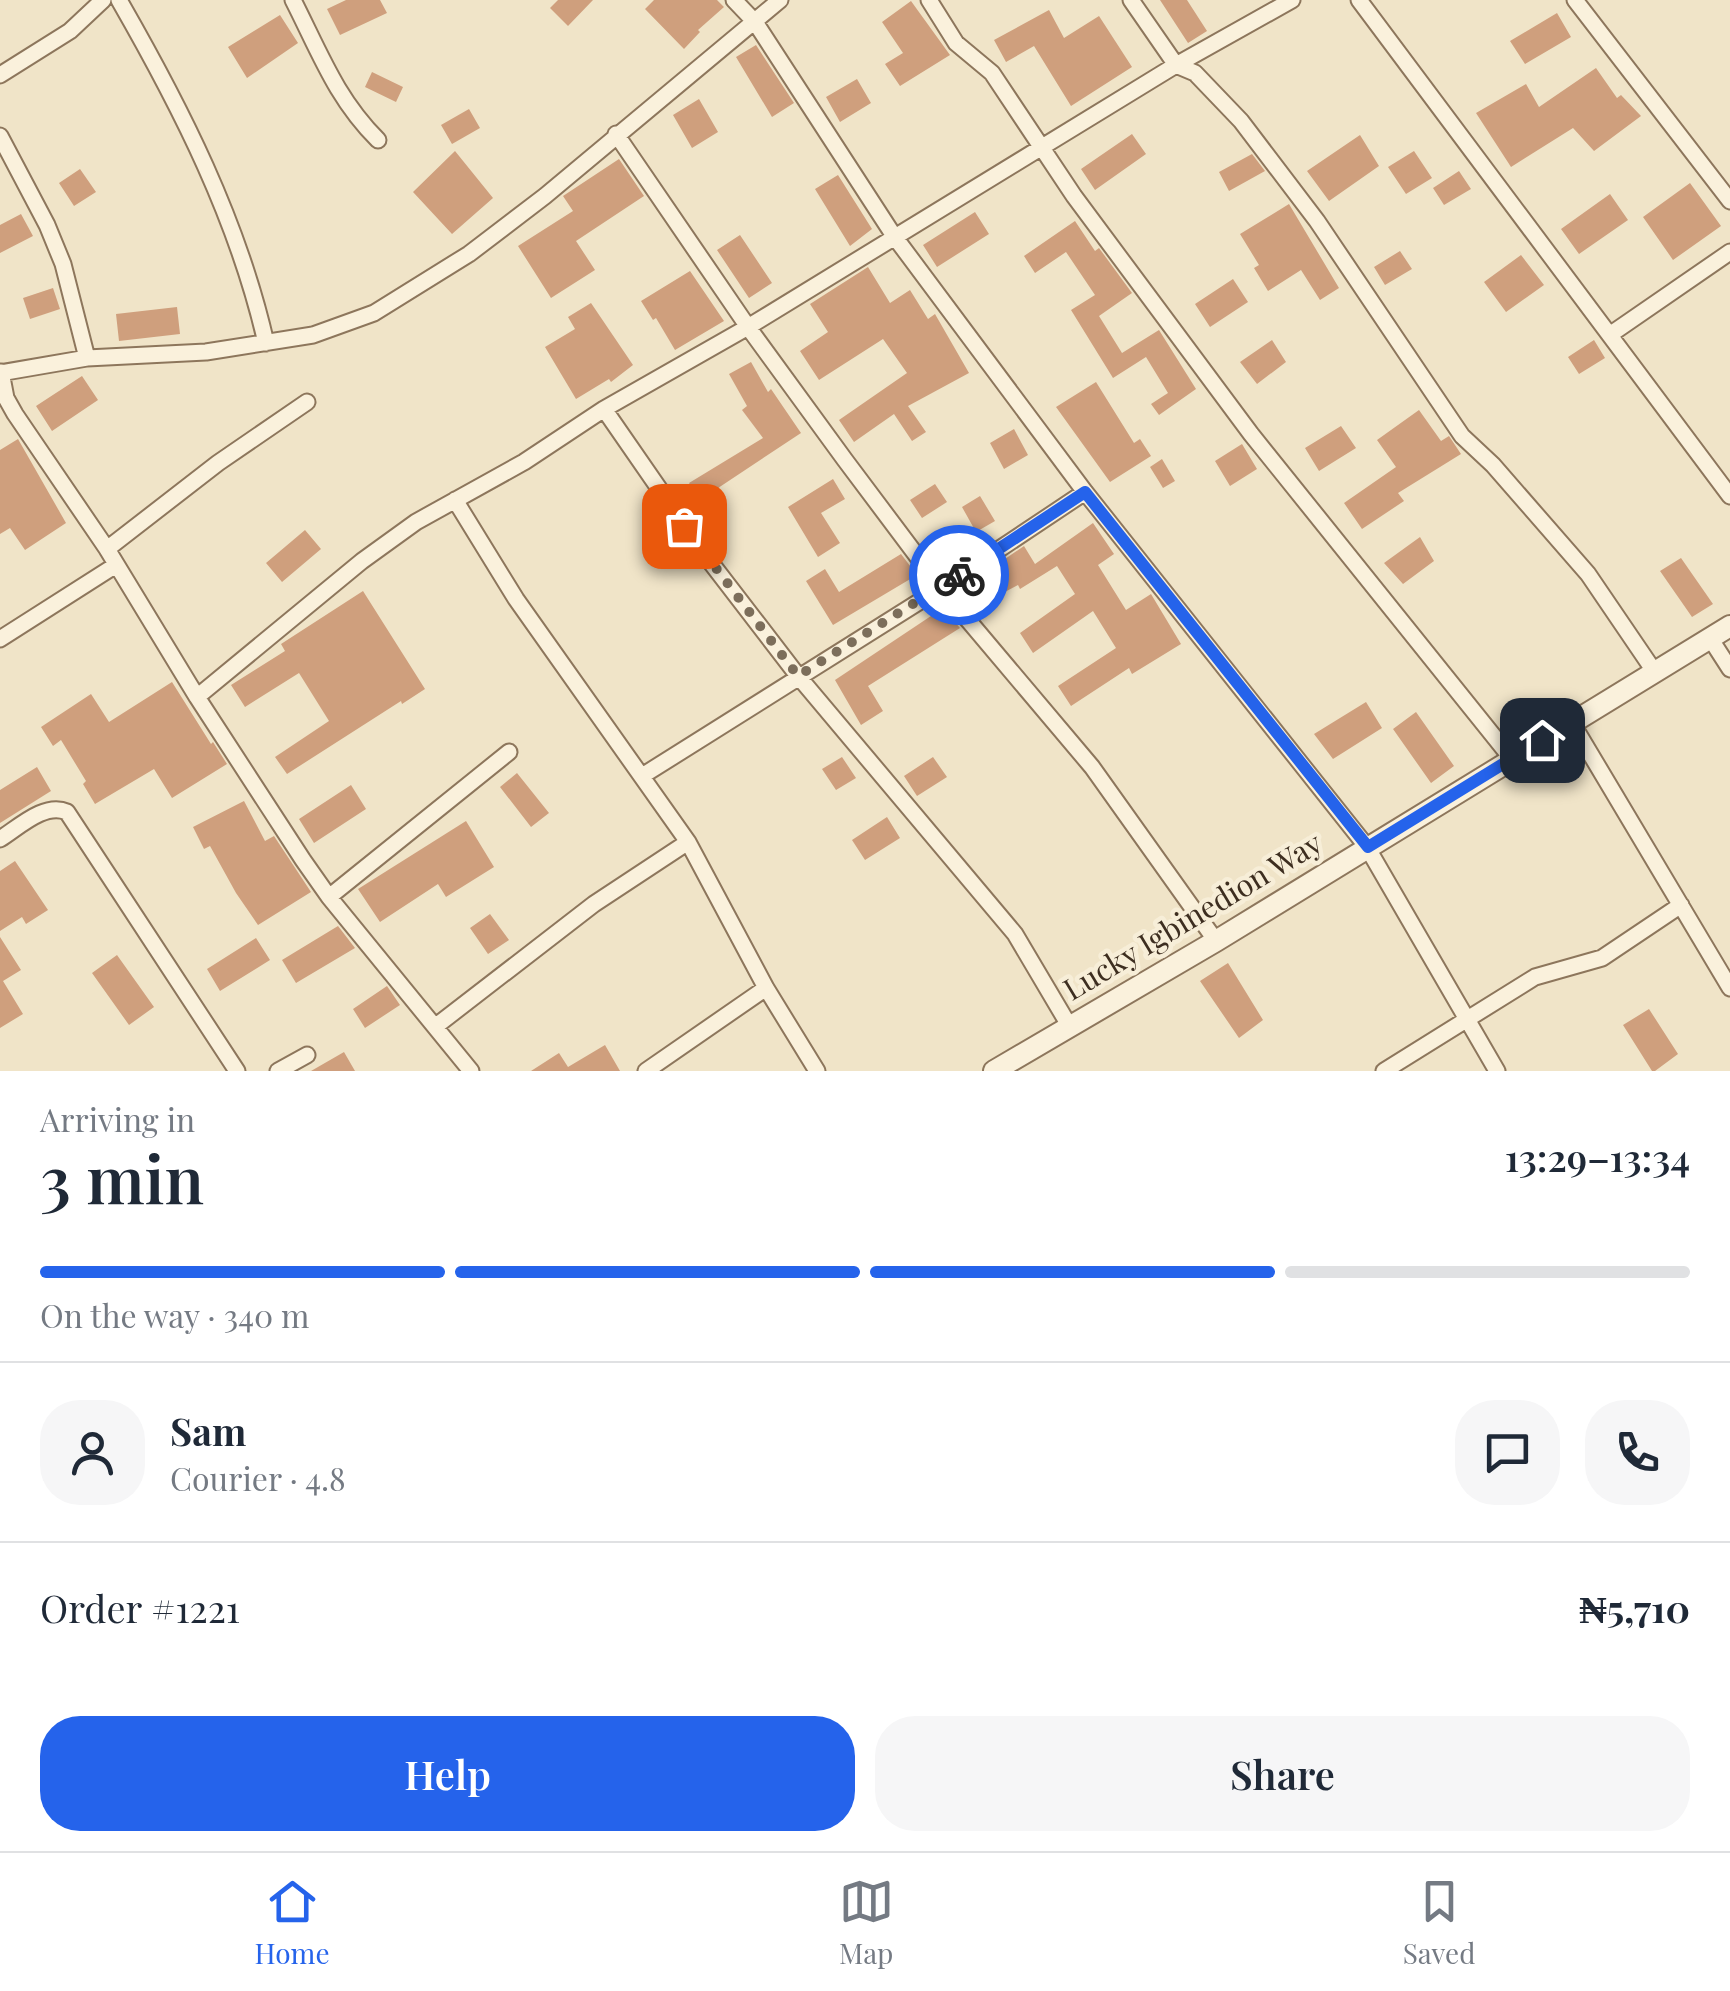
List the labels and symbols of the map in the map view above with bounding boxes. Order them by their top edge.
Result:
pin [642,484,727,569]
courier [909,525,1009,625]
pin [1500,698,1585,783]
street label: Lucky Igbinedion Way [1055,822,1329,1008]

